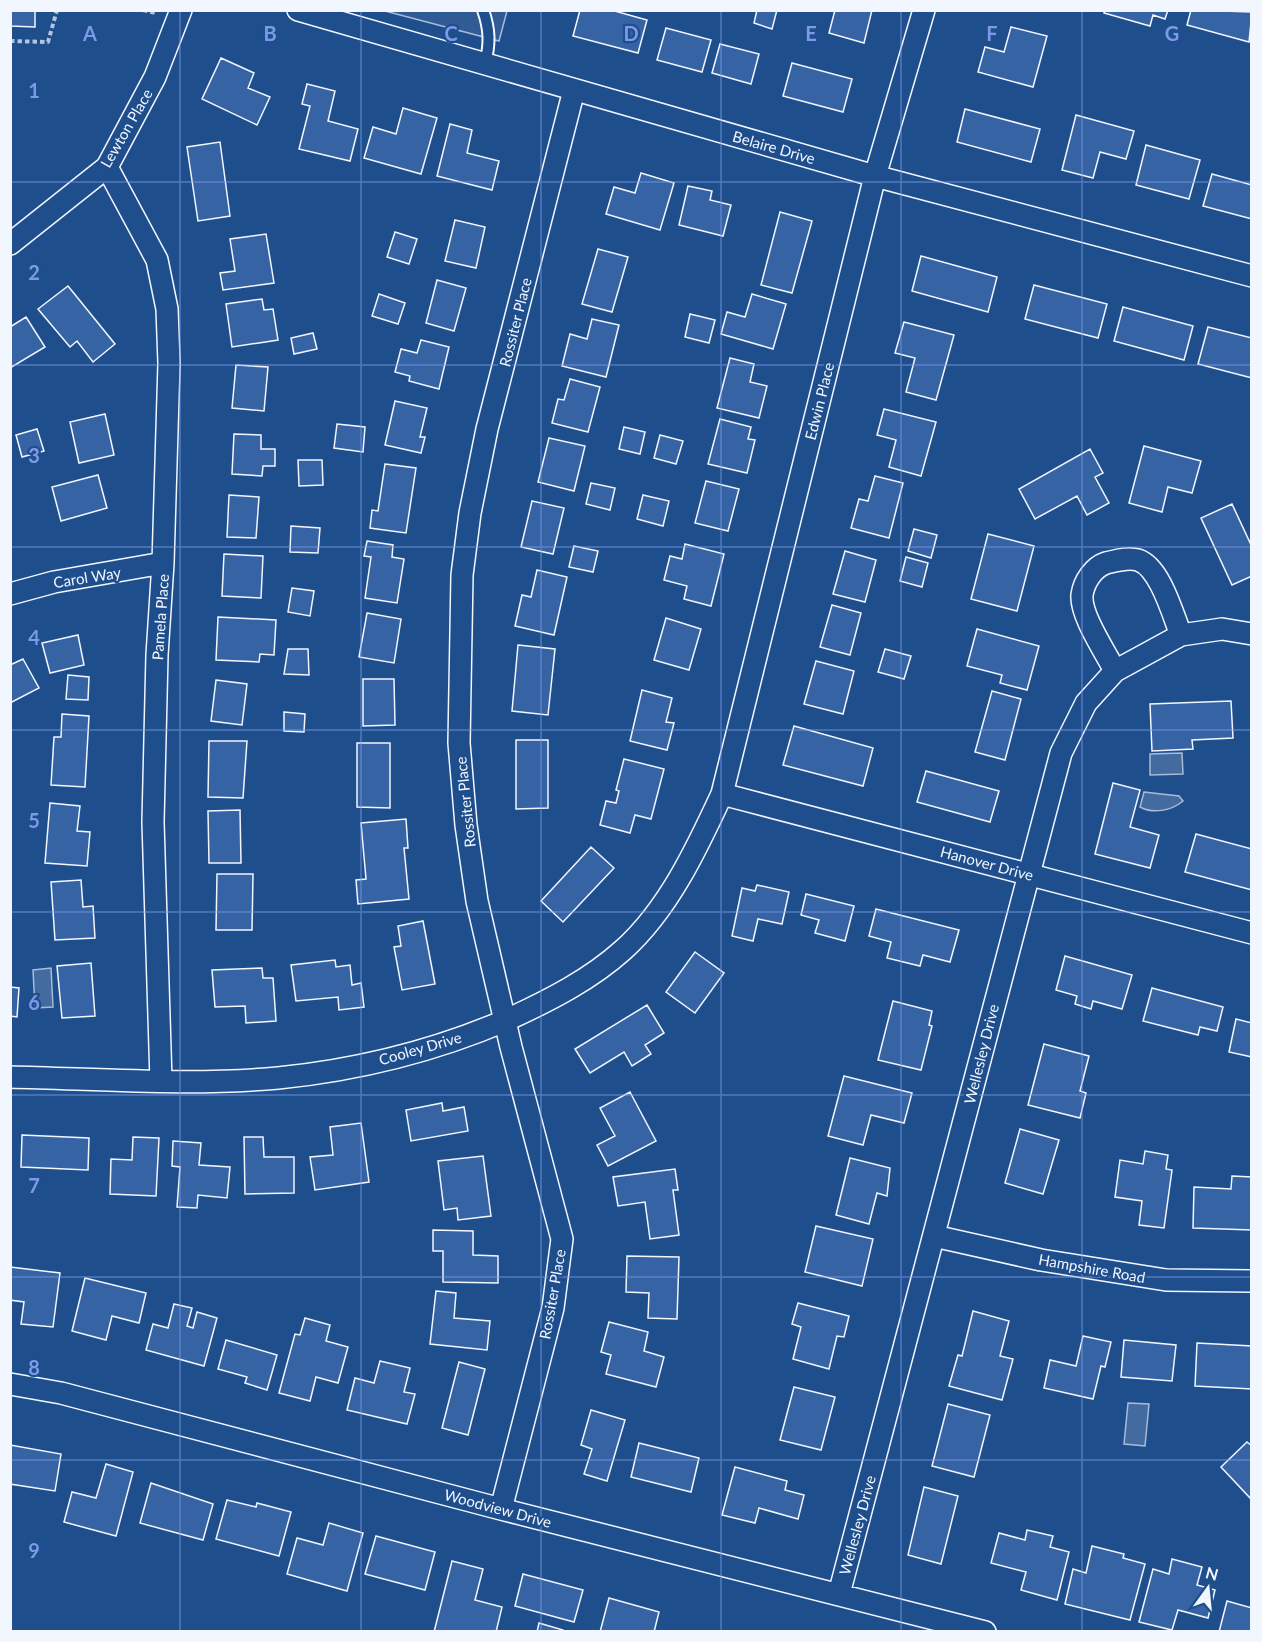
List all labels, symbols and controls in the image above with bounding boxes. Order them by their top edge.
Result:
text: A [82,21,97,45]
text: B [263,21,277,45]
text: C [444,21,458,45]
text: D [623,21,639,45]
text: E [805,21,817,45]
text: F [986,21,998,45]
text: G [1165,21,1179,45]
text: 1 [28,78,40,102]
street label: Lewton Place [96,85,156,170]
street label: Belaire Drive [731,127,817,167]
text: 2 [28,260,40,284]
street label: Rossiter Place [495,276,535,368]
street label: Edwin Place [801,360,837,442]
text: 3 [28,443,40,467]
street label: Carol Way [52,563,122,591]
street label: Pamela Place [148,573,172,661]
text: 4 [28,625,40,649]
street label: Rossiter Place [451,756,479,848]
text: 5 [28,808,40,832]
street label: Hanover Drive [939,842,1036,884]
text: 6 [28,990,40,1014]
street label: Wellesley Drive [960,1002,1002,1106]
street label: Cooley Drive [377,1028,463,1068]
text: 7 [28,1173,40,1197]
street label: Rossiter Place [535,1247,569,1340]
street label: Hampshire Road [1037,1250,1147,1286]
text: 8 [28,1355,40,1379]
street label: Wellesley Drive [835,1473,879,1577]
street label: Woodview Drive [442,1485,554,1531]
text: 9 [28,1538,40,1562]
north arrow [1178,1558,1238,1618]
text: N [1204,1562,1220,1584]

